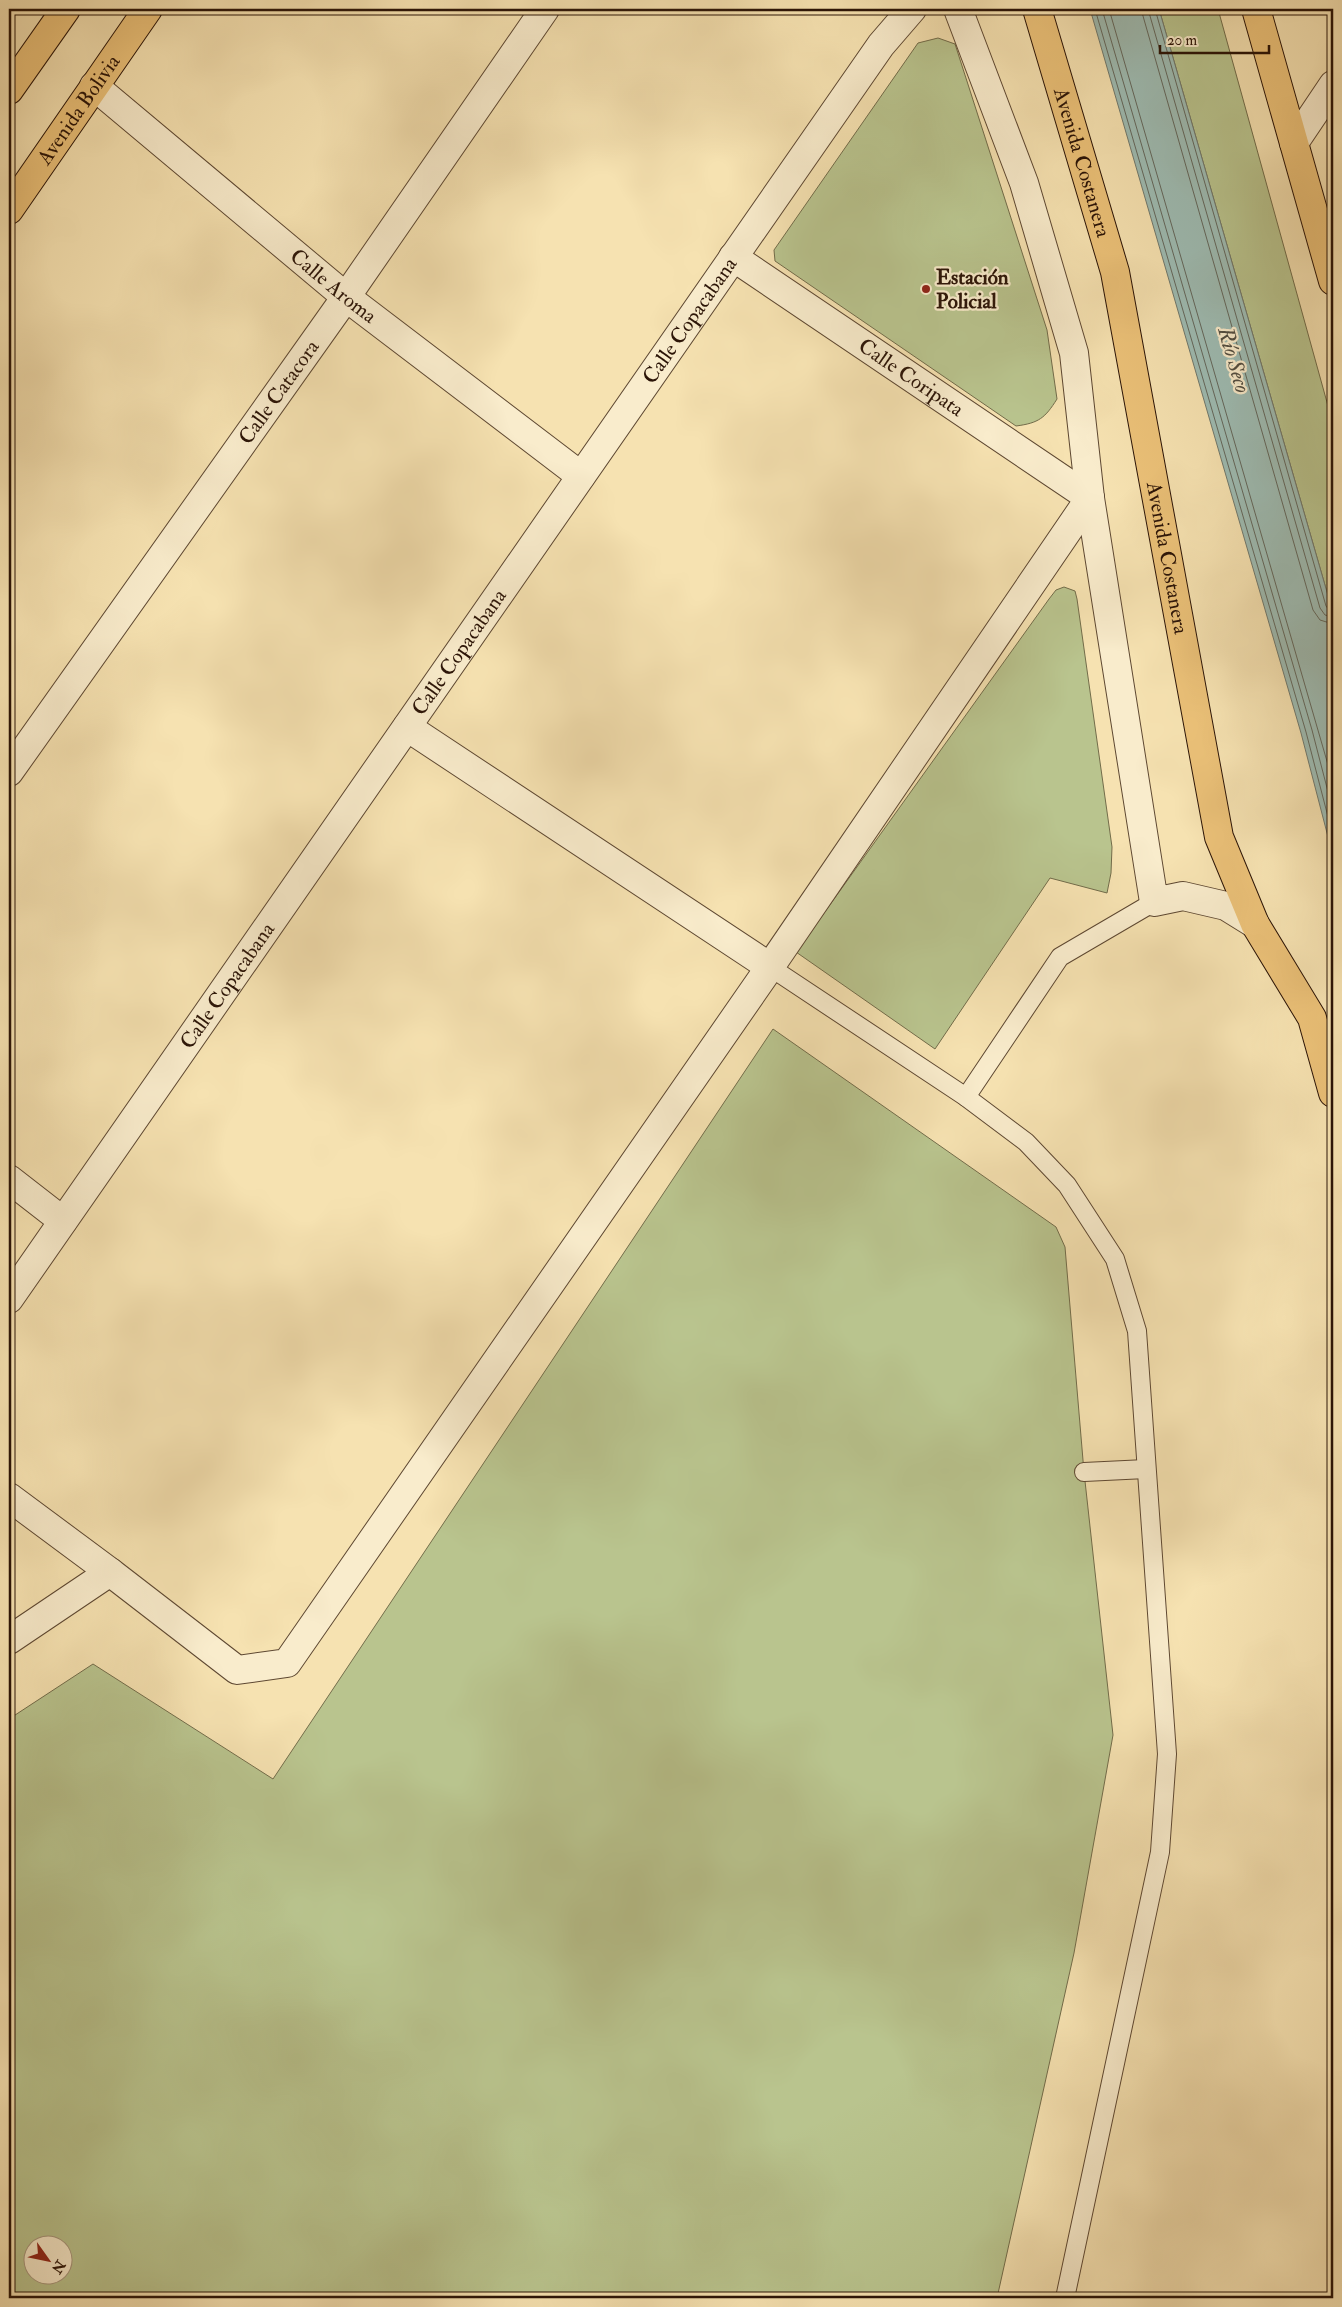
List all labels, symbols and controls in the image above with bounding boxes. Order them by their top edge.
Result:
scale bar [1160,22,1268,54]
text: 20 m [1167,31,1197,50]
street label: Avenida Bolivia [30,49,126,171]
street label: Avenida Costanera [1047,84,1117,241]
street label: Calle Aroma [285,243,383,329]
street label: Calle Copacabana [636,252,743,389]
place label: Estación Policial [936,264,1009,315]
marker: Estación Policial [920,283,932,295]
water label: Río Seco [1211,323,1257,396]
street label: Calle Coripata [853,332,969,423]
street label: Calle Catacora [232,334,325,450]
street label: Avenida Costanera [1140,478,1195,637]
street label: Calle Copacabana [405,583,512,721]
street label: Calle Copacabana [174,917,281,1054]
north arrow [22,2234,72,2284]
text: N [48,2256,70,2277]

